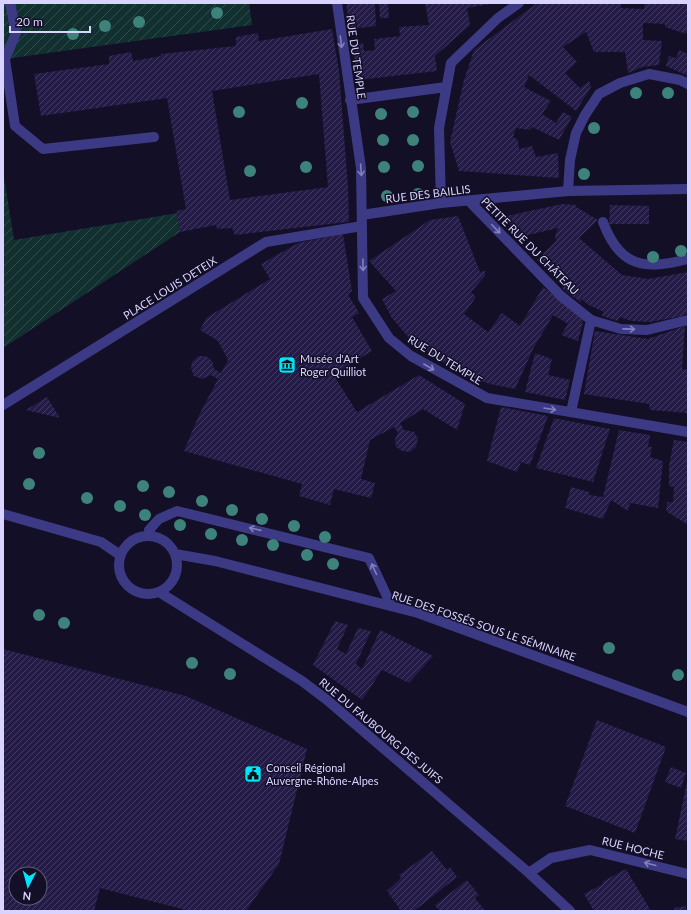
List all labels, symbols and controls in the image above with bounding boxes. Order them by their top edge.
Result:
scale bar [10,8,90,34]
text: 20 m [16,14,43,29]
street label: RUE DU TEMPLE [344,14,369,100]
one-way arrow [338,35,345,48]
one-way arrow [357,163,364,176]
street label: RUE DES BAILLIS [385,182,471,205]
street label: PETITE RUE DU CHÂTEAU [479,194,582,297]
one-way arrow [491,224,501,234]
street label: PLACE LOUIS DETEIX [121,253,220,322]
one-way arrow [359,258,367,271]
one-way arrow [622,325,635,333]
street label: RUE DU TEMPLE [406,332,485,387]
place label: Musée d'Art Roger Quilliot [300,352,366,378]
museum icon: Musée d'Art Roger Quilliot [277,355,297,375]
one-way arrow [423,363,435,371]
one-way arrow [543,405,556,413]
one-way arrow [249,524,262,532]
one-way arrow [370,564,378,576]
street label: RUE DES FOSSÉS SOUS LE SÉMINAIRE [390,588,578,663]
street label: RUE DU FAUBOURG DES JUIFS [317,675,446,786]
place label: Conseil Régional Auvergne-Rhône-Alpes [266,761,379,787]
public building icon: Conseil Régional Auvergne-Rhône-Alpes [243,764,263,784]
street label: RUE HOCHE [601,834,665,861]
one-way arrow [644,860,657,868]
north arrow [8,866,48,906]
text: N [22,890,32,903]

